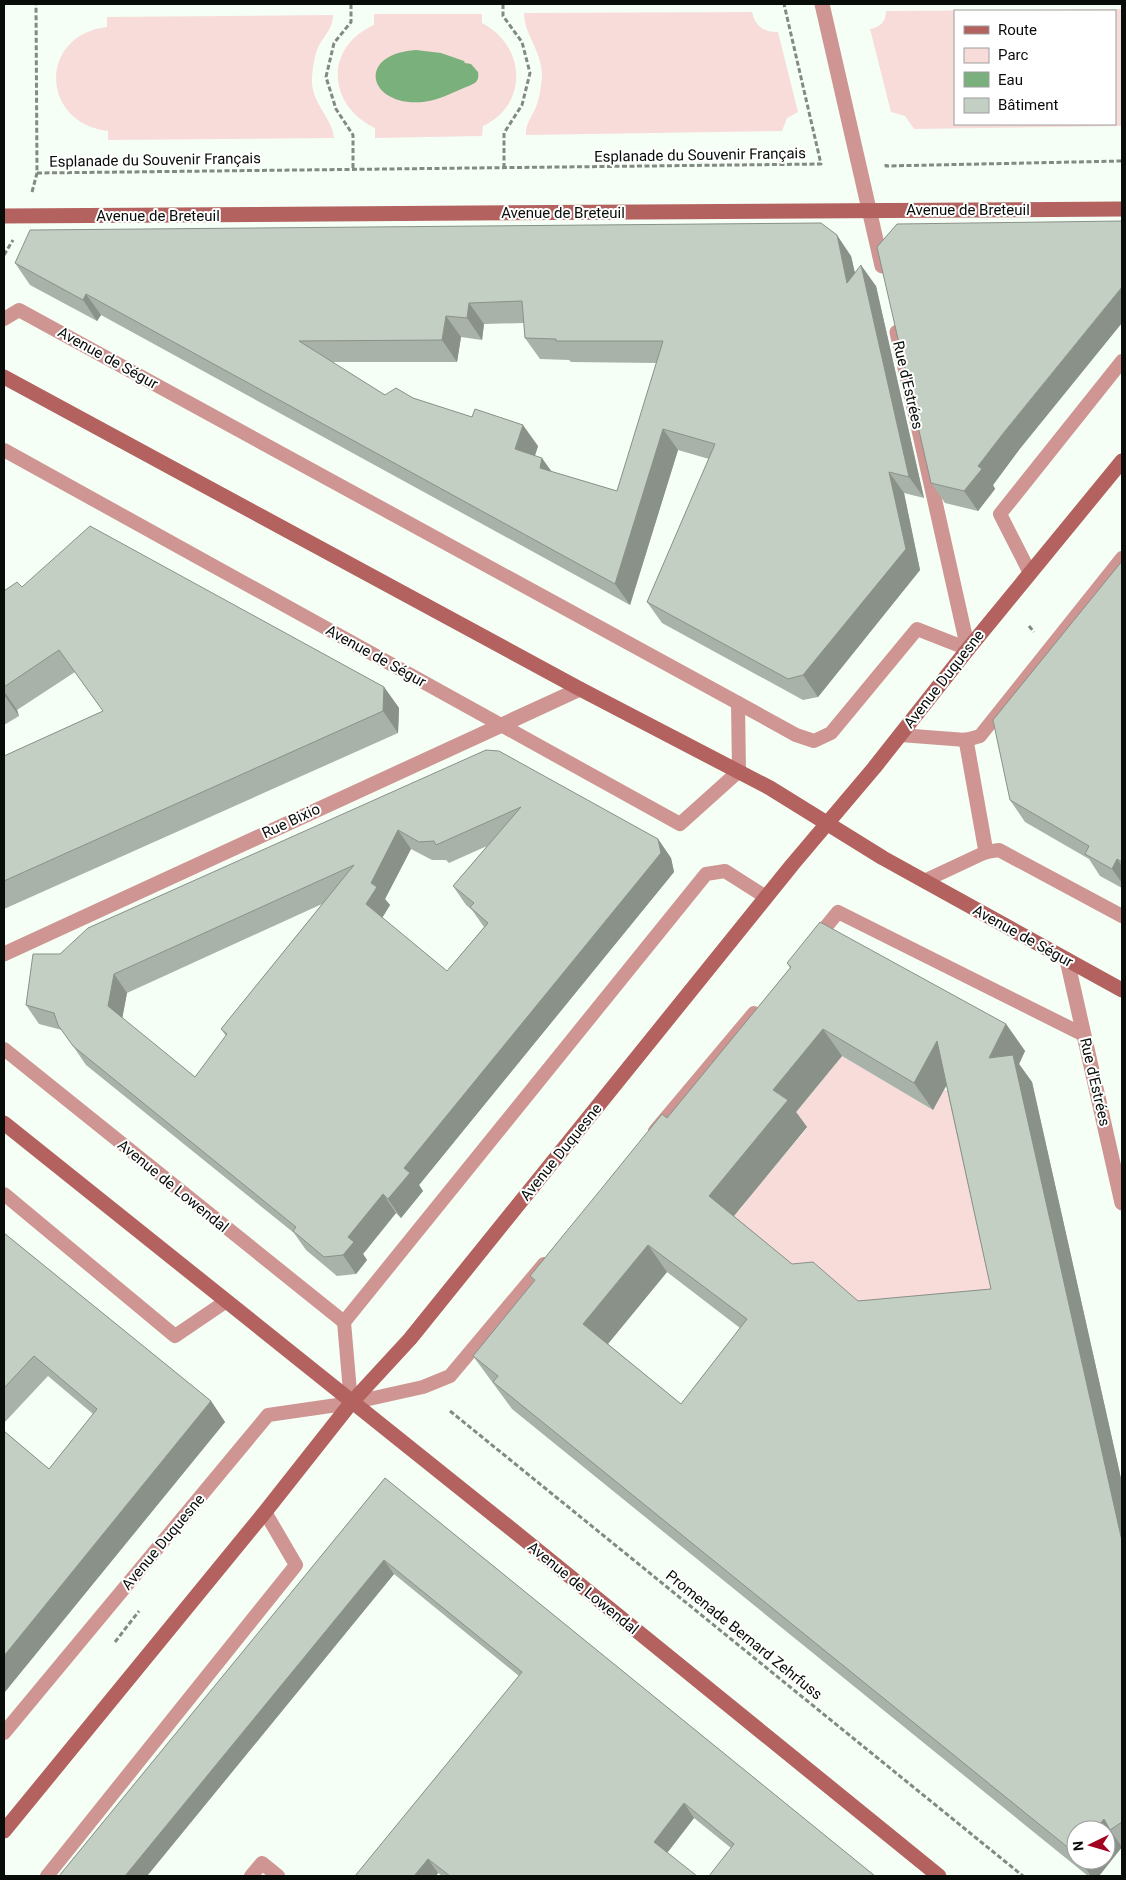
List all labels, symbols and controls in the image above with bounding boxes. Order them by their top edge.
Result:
legend [954,10,1116,125]
text: Route [998,21,1037,39]
text: Parc [998,46,1028,64]
text: Eau [998,71,1023,89]
text: Bâtiment [998,96,1058,114]
street label: Esplanade du Souvenir Français [594,144,806,166]
street label: Esplanade du Souvenir Français [49,149,261,171]
street label: Avenue de Breteuil [906,201,1030,219]
street label: Avenue de Breteuil [501,204,625,222]
street label: Avenue de Breteuil [96,207,220,225]
street label: Avenue de Ségur [55,323,161,393]
street label: Rue d'Estrées [889,339,927,431]
street label: Avenue de Ségur [323,621,429,691]
street label: Avenue Duquesne [900,626,988,732]
street label: Rue Bixio [259,800,323,842]
street label: Avenue de Ségur [970,901,1076,971]
street label: Rue d'Estrées [1076,1036,1114,1128]
street label: Avenue Duquesne [516,1100,606,1204]
street label: Avenue de Lowendal [114,1136,232,1236]
street label: Avenue Duquesne [118,1490,208,1594]
street label: Avenue de Lowendal [524,1538,642,1638]
street label: Promenade Bernard Zehrfuss [662,1566,826,1704]
north arrow [1066,1820,1116,1870]
text: N [1070,1841,1086,1852]

